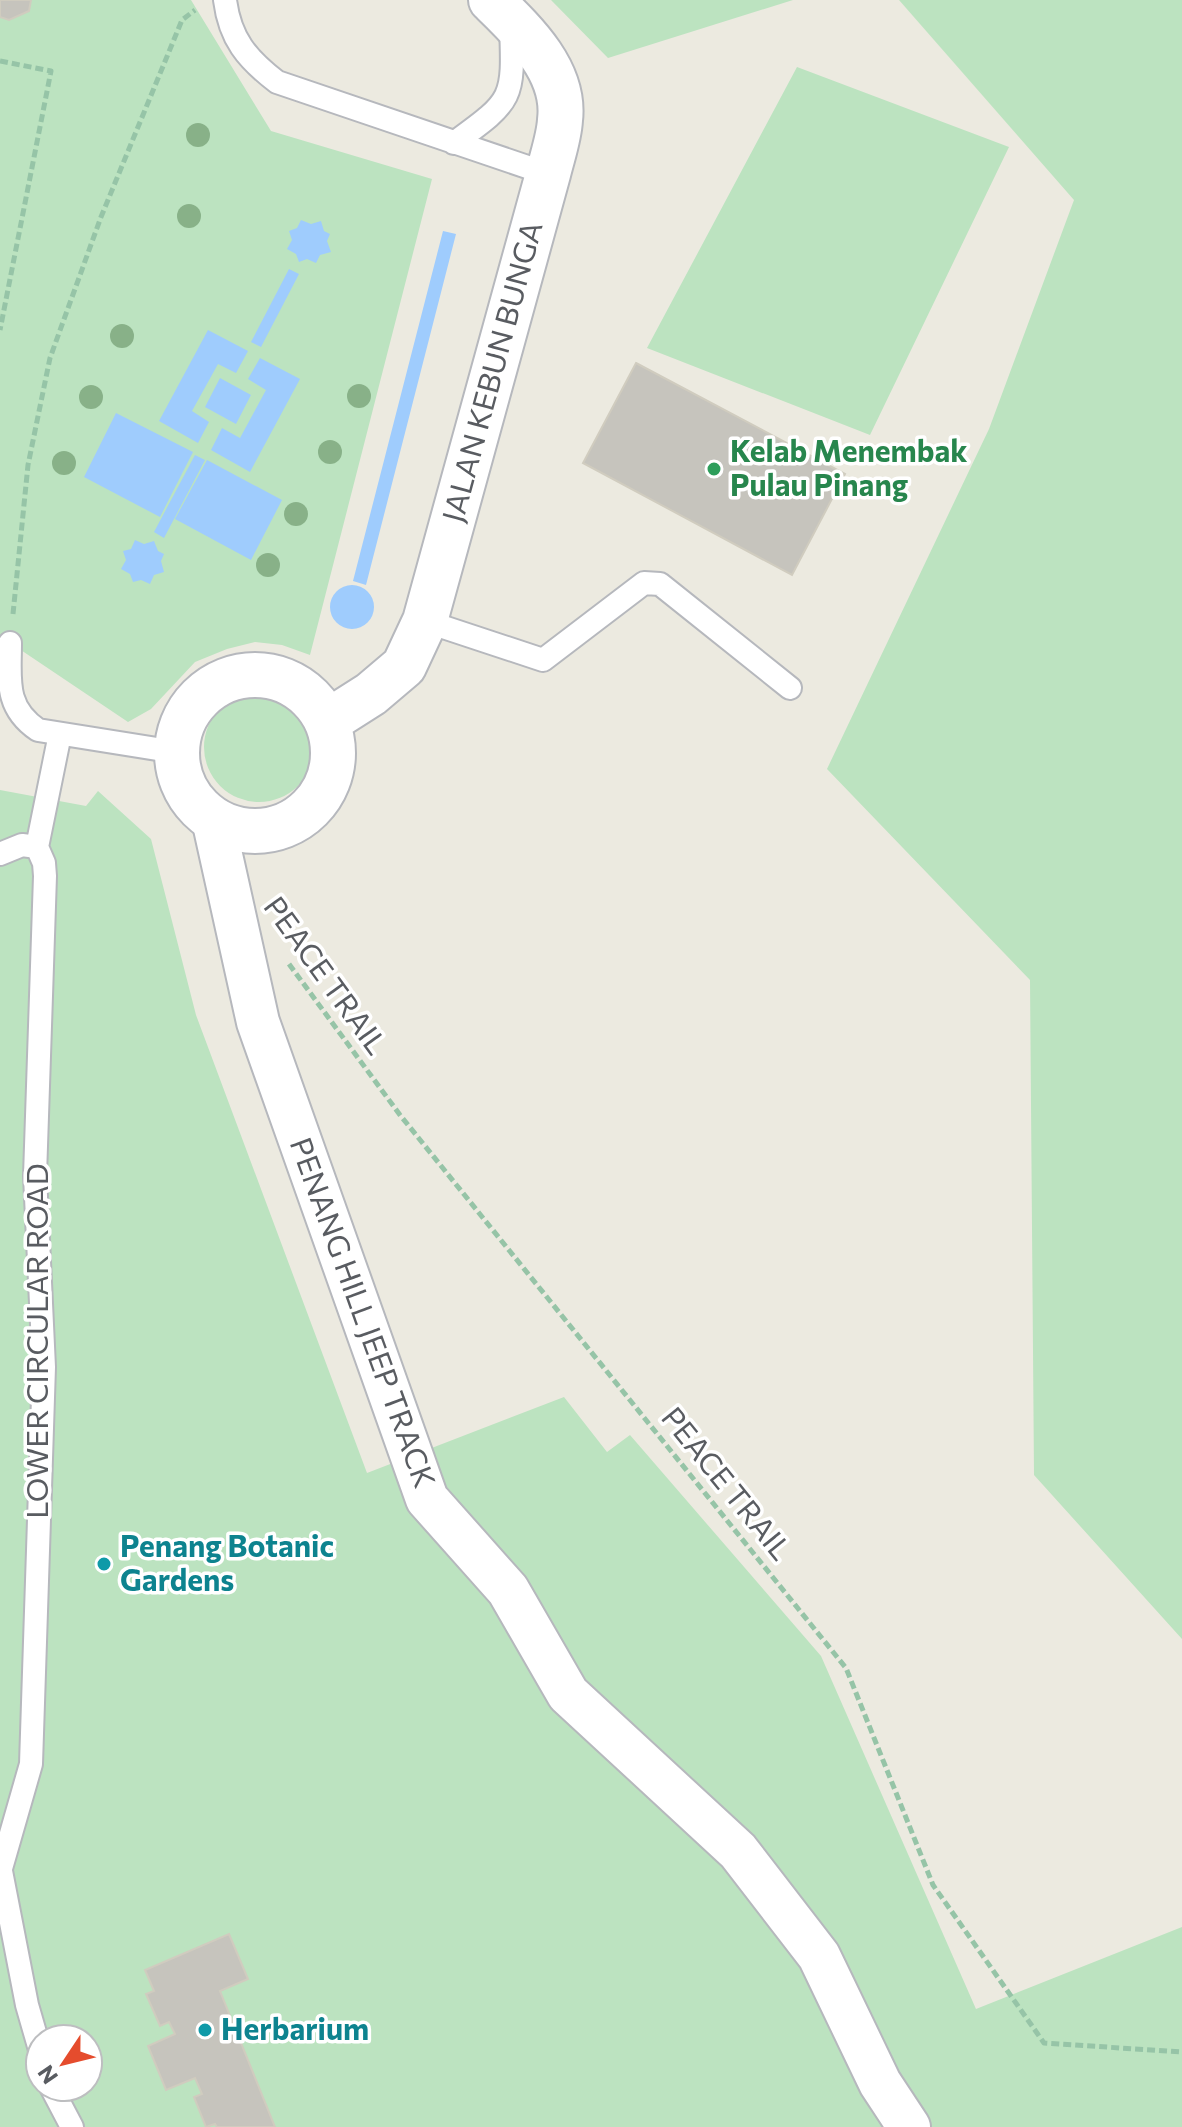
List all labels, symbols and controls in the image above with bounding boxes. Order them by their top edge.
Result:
street label: JALAN KEBUN BUNGA [433,217,549,526]
place label: Kelab Menembak Pulau Pinang [730,431,968,502]
marker: Kelab Menembak Pulau Pinang [705,460,723,478]
street label: PEACE TRAIL [257,888,397,1061]
street label: PENANG HILL JEEP TRACK [284,1132,445,1492]
street label: LOWER CIRCULAR ROAD [17,1163,54,1519]
street label: PEACE TRAIL [655,1398,801,1566]
place label: Penang Botanic Gardens [120,1526,334,1597]
marker: Penang Botanic Gardens [95,1555,113,1573]
place label: Herbarium [221,2009,369,2046]
marker: Herbarium [196,2021,214,2039]
north arrow [24,2023,104,2103]
text: N [31,2060,63,2089]

